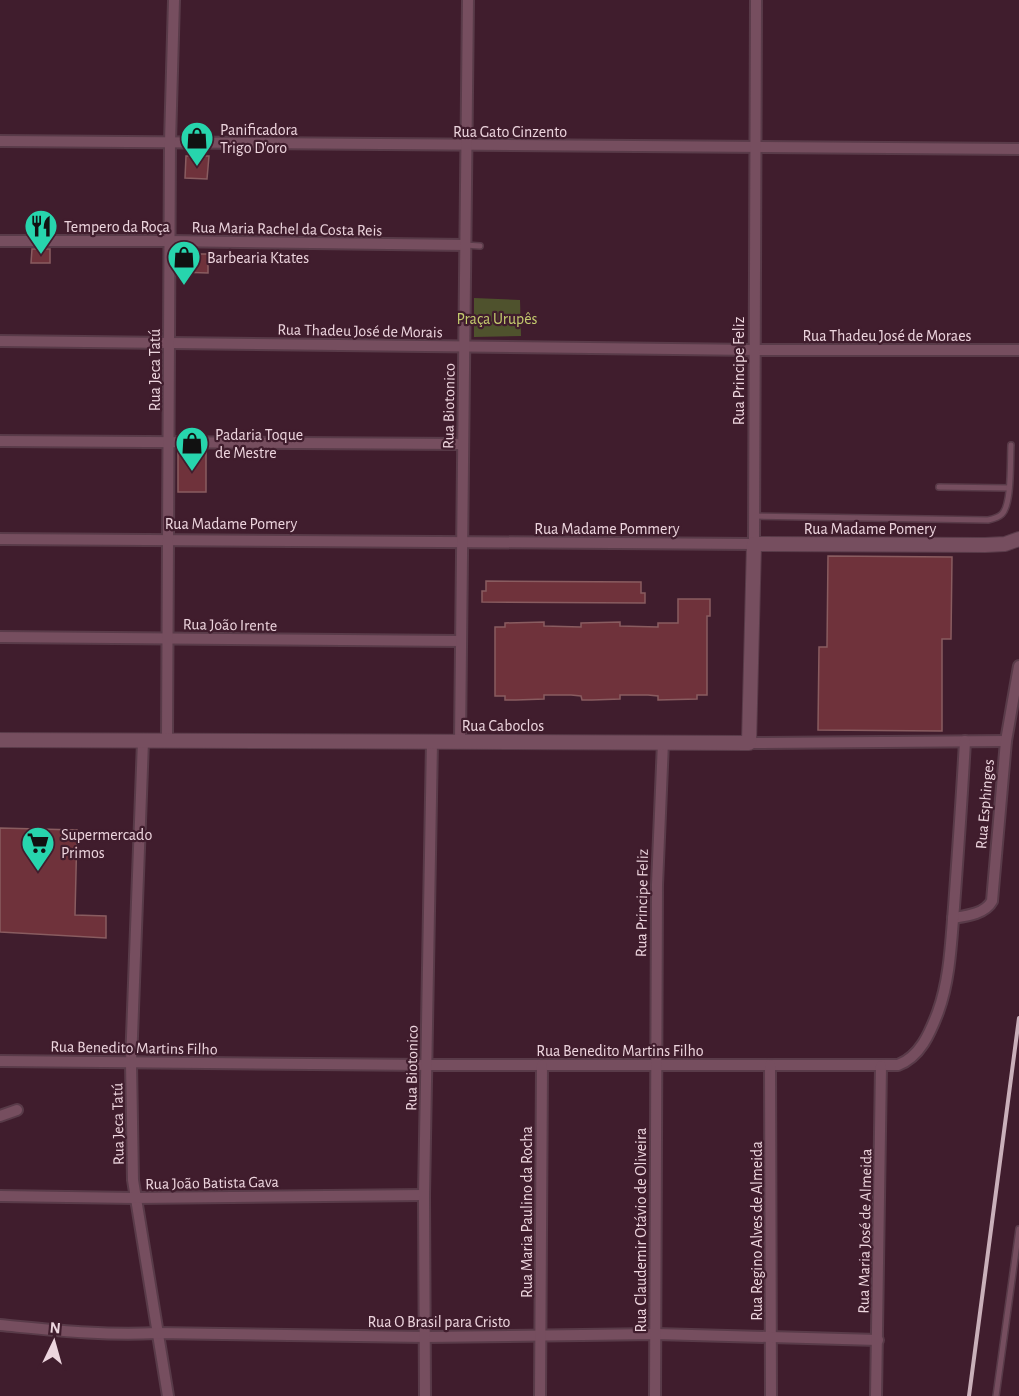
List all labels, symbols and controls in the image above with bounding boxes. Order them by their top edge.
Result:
shop icon: Panificadora Trigo D'oro [179,120,215,167]
place label: Panificadora Trigo D'oro [220,122,298,156]
street label: Rua Gato Cinzento [453,124,567,140]
restaurant icon: Tempero da Roça [23,208,59,255]
place label: Tempero da Roça [64,219,170,235]
street label: Rua Maria Rachel da Costa Reis [192,219,382,239]
shop icon: Barbearia Ktates [166,239,202,286]
place label: Barbearia Ktates [207,250,309,266]
park label: Praça Urupês [457,311,538,327]
street label: Rua Principe Feliz [731,316,747,425]
street label: Rua Thadeu José de Morais [277,322,443,340]
street label: Rua Thadeu José de Moraes [802,328,972,344]
street label: Rua Jeca Tatú [147,329,163,411]
street label: Rua Biotonico [440,363,458,449]
shop icon: Padaria Toque de Mestre [174,425,210,472]
place label: Padaria Toque de Mestre [215,427,303,461]
street label: Rua Madame Pomery [165,516,297,533]
street label: Rua Madame Pommery [534,521,680,538]
street label: Rua Madame Pomery [804,521,936,538]
street label: Rua João Irente [183,616,277,634]
street label: Rua Caboclos [462,718,544,734]
street label: Rua Esphinges [973,758,997,850]
supermarket icon: Supermercado Primos [20,825,56,872]
place label: Supermercado Primos [61,827,152,861]
street label: Rua Principe Feliz [633,848,651,957]
street label: Rua Biotonico [403,1025,421,1111]
street label: Rua Benedito Martins Filho [50,1039,218,1057]
street label: Rua Benedito Martins Filho [536,1043,704,1059]
street label: Rua Jeca Tatú [109,1083,127,1165]
street label: Rua Maria Paulino da Rocha [519,1126,535,1298]
street label: Rua Claudemir Otávio de Oliveira [633,1128,649,1332]
street label: Rua Regino Alves de Almeida [749,1141,765,1321]
street label: Rua Maria José de Almeida [856,1148,874,1314]
street label: Rua João Batista Gava [145,1174,279,1192]
north arrow [24,1312,84,1372]
street label: Rua O Brasil para Cristo [368,1314,511,1330]
text: N [49,1320,61,1337]

